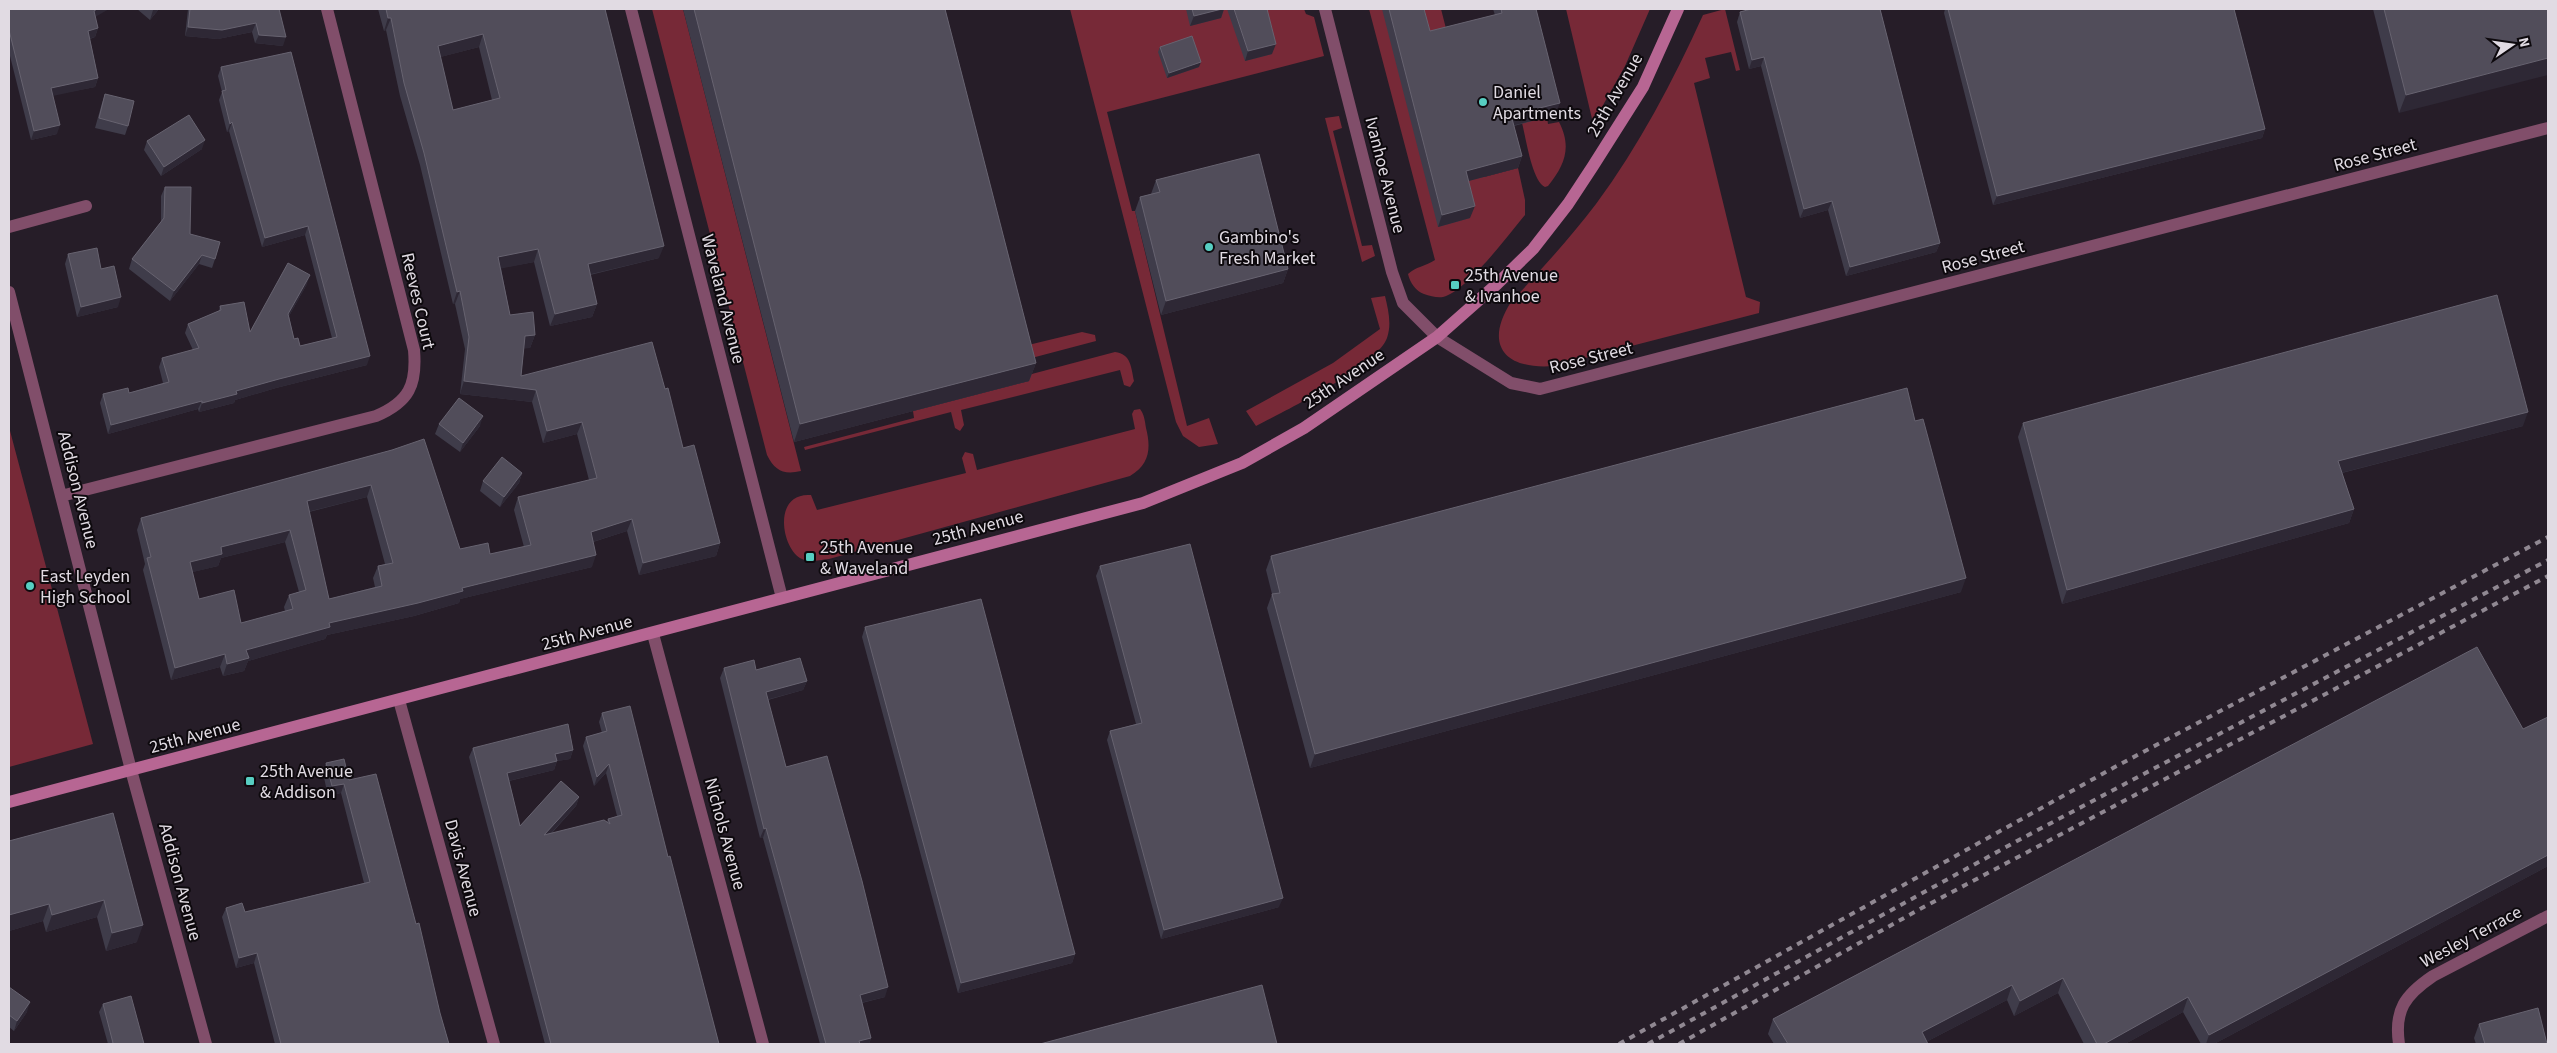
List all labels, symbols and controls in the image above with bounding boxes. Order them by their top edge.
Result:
north arrow [2487,20,2537,70]
text: N [2513,36,2534,49]
street label: 25th Avenue [1581,48,1649,141]
place label: Daniel Apartments [1493,80,1581,126]
marker: Daniel Apartments [1477,96,1489,108]
street label: Ivanhoe Avenue [1358,114,1412,236]
street label: Rose Street [2331,132,2419,178]
place label: Gambino's Fresh Market [1219,225,1315,271]
street label: Waveland Avenue [695,232,751,366]
street label: Rose Street [1939,234,2027,280]
marker: Gambino's Fresh Market [1203,241,1215,253]
street label: Reeves Court [395,250,441,352]
place label: 25th Avenue & Ivanhoe [1465,263,1558,309]
marker: 25th Avenue & Ivanhoe [1449,279,1461,291]
street label: Rose Street [1547,336,1635,380]
street label: 25th Avenue [1299,343,1390,415]
street label: Addison Avenue [51,429,105,552]
street label: 25th Avenue [930,504,1026,552]
place label: 25th Avenue & Waveland [820,535,913,581]
marker: 25th Avenue & Waveland [804,551,816,563]
place label: East Leyden High School [40,564,130,610]
marker: East Leyden High School [24,580,36,592]
street label: 25th Avenue [539,609,635,657]
street label: 25th Avenue [147,712,243,760]
place label: 25th Avenue & Addison [260,759,353,805]
marker: 25th Avenue & Addison [244,775,256,787]
street label: Nichols Avenue [698,775,752,893]
street label: Davis Avenue [438,817,488,919]
street label: Addison Avenue [152,821,208,943]
street label: Wesley Terrace [2416,900,2526,974]

